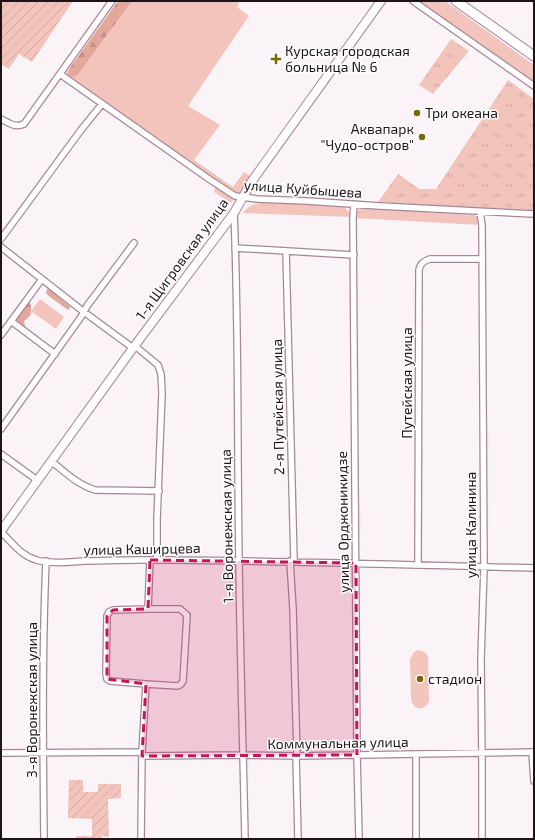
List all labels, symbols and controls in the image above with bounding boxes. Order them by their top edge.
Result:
place label: Курская городская больница № 6 [285,42,410,75]
marker: Курская городская больница № 6 [270,53,282,65]
place label: Три океана [425,104,498,121]
marker: Три океана [412,108,422,118]
place label: Аквапарк "Чудо-остров" [321,120,414,153]
marker: Аквапарк "Чудо-остров" [417,132,427,142]
street label: улица Куйбышева [243,176,363,201]
street label: 1-я Щигровская улица [132,194,232,323]
street label: Путейская улица [398,327,415,439]
street label: 2-я Путейская улица [268,339,287,475]
street label: 1-я Воронежская улица [217,449,236,603]
street label: улица Орджоникидзе [333,451,352,593]
street label: улица Калинина [462,472,479,578]
street label: улица Каширцева [83,539,201,558]
street label: 3-я Воронежская улица [23,622,40,778]
place label: стадион [428,670,482,687]
marker: стадион [415,674,425,684]
street label: Коммунальная улица [267,733,409,752]

